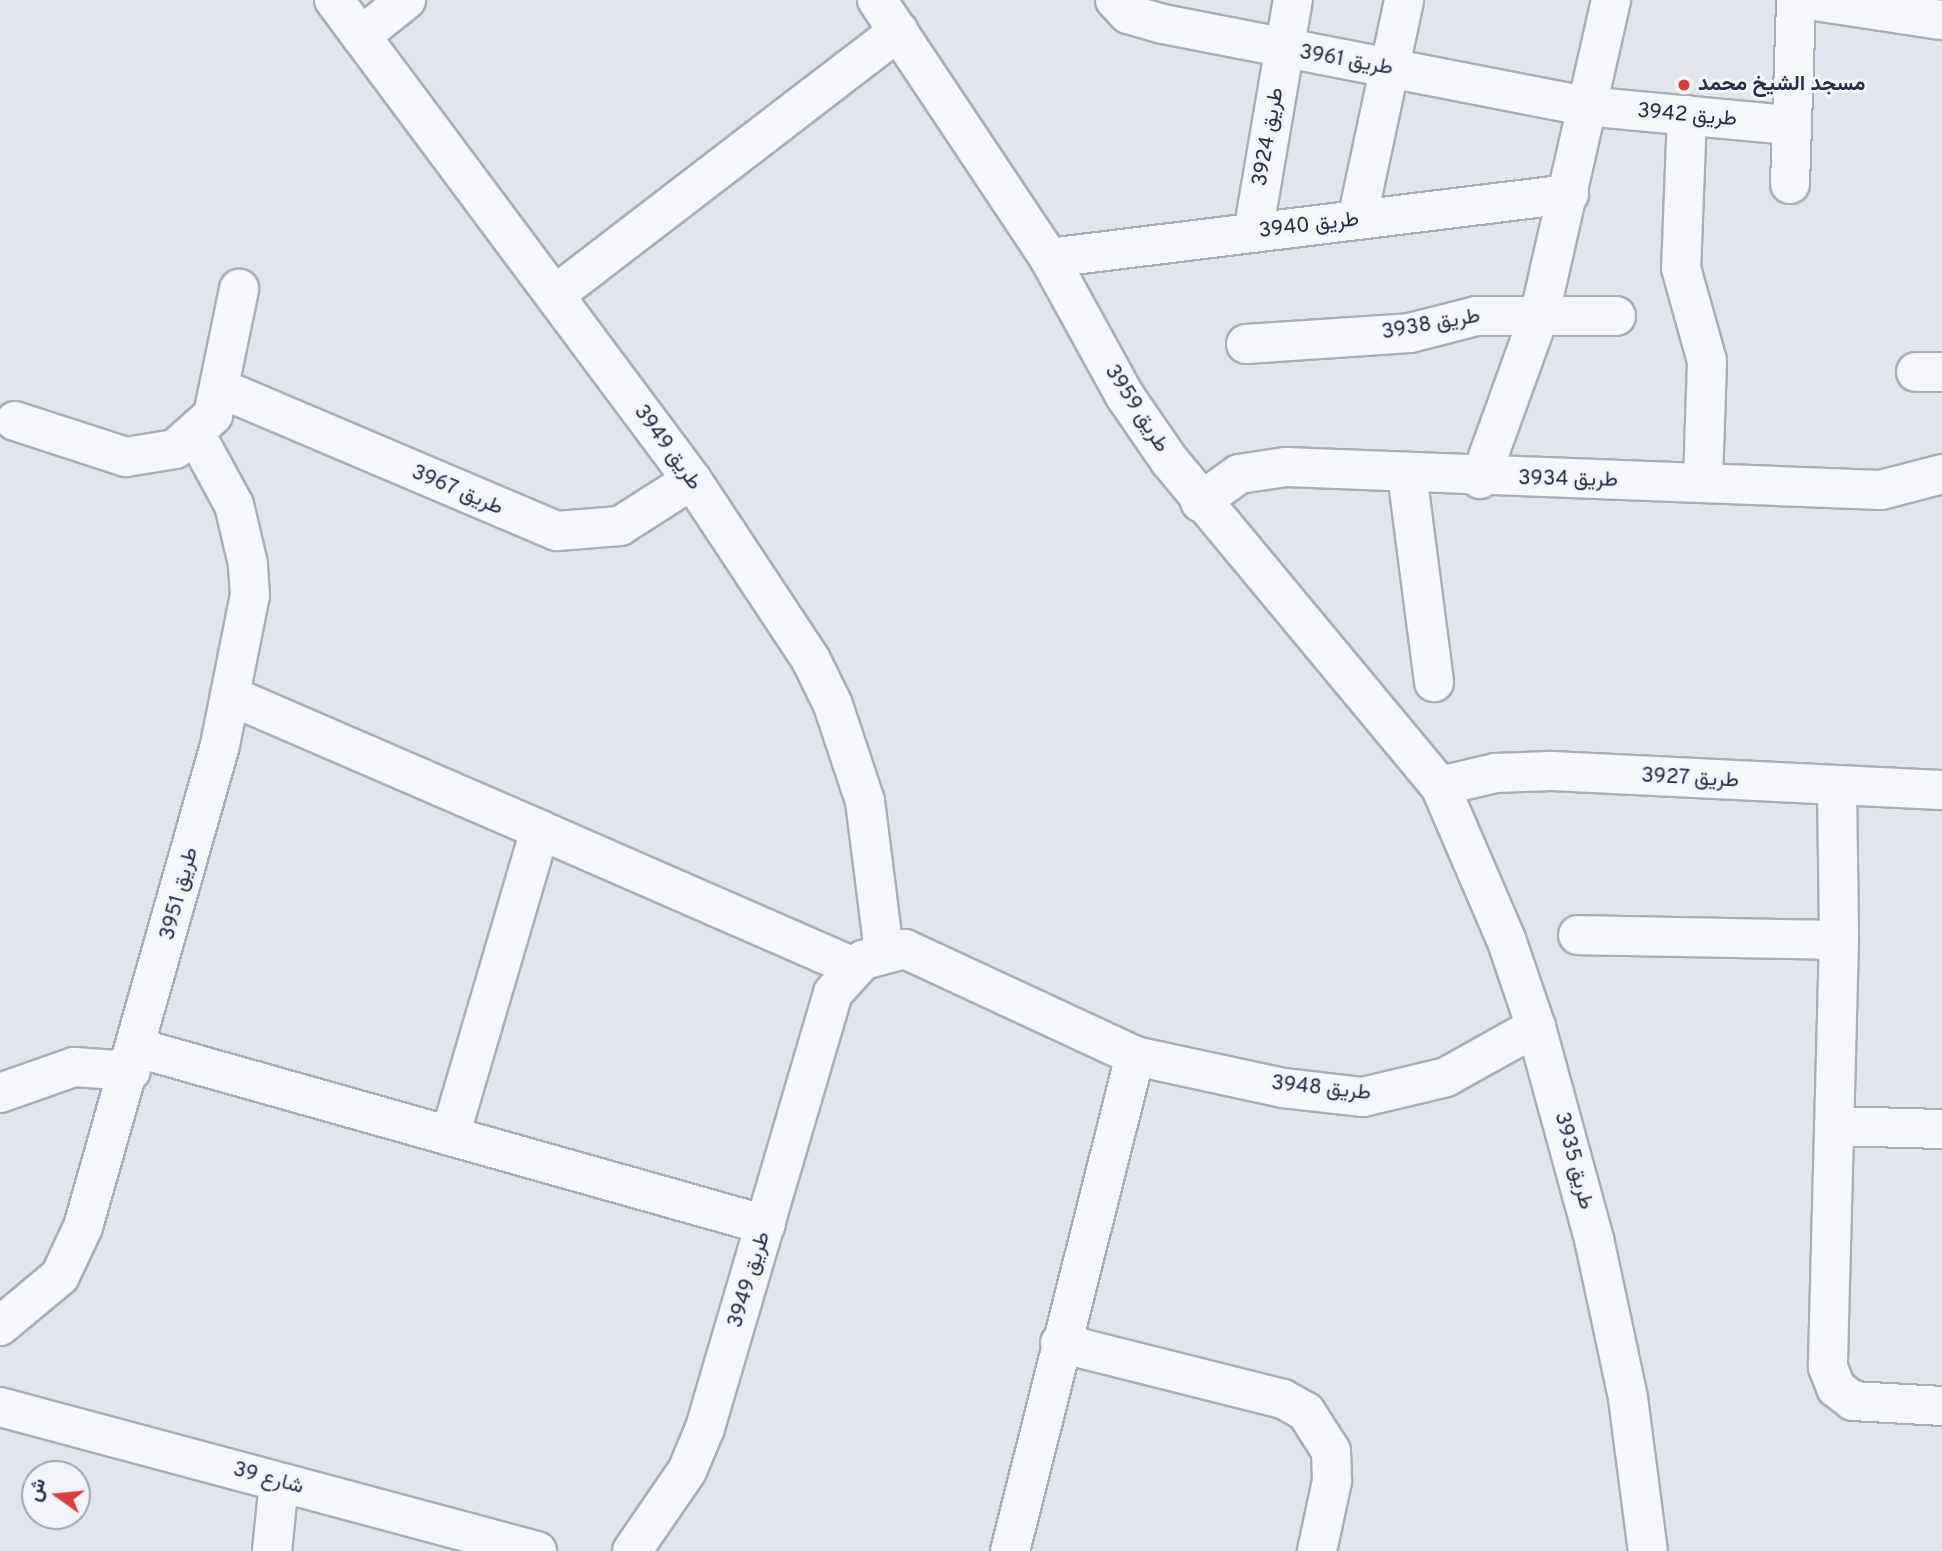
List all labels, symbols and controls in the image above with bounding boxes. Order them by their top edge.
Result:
street label: طريق 3961 [1297,40,1395,82]
place label: مسجد الشيخ محمد [1698,72,1865,98]
marker: مسجد الشيخ محمد [1676,77,1692,93]
street label: طريق 3924 [1248,86,1290,188]
street label: طريق 3942 [1636,99,1738,133]
street label: طريق 3940 [1257,207,1361,245]
street label: طريق 3938 [1380,304,1482,346]
street label: طريق 3959 [1098,360,1174,458]
street label: طريق 3949 [628,400,706,496]
street label: طريق 3967 [407,460,507,522]
street label: طريق 3934 [1518,467,1618,493]
street label: طريق 3927 [1640,764,1740,794]
street label: طريق 3951 [156,845,204,943]
street label: طريق 3948 [1270,1071,1372,1107]
street label: طريق 3935 [1548,1109,1598,1213]
street label: طريق 3949 [723,1229,777,1331]
street label: شارع 39 [230,1458,306,1500]
north arrow [21,1460,91,1530]
text: ش [23,1476,52,1504]

